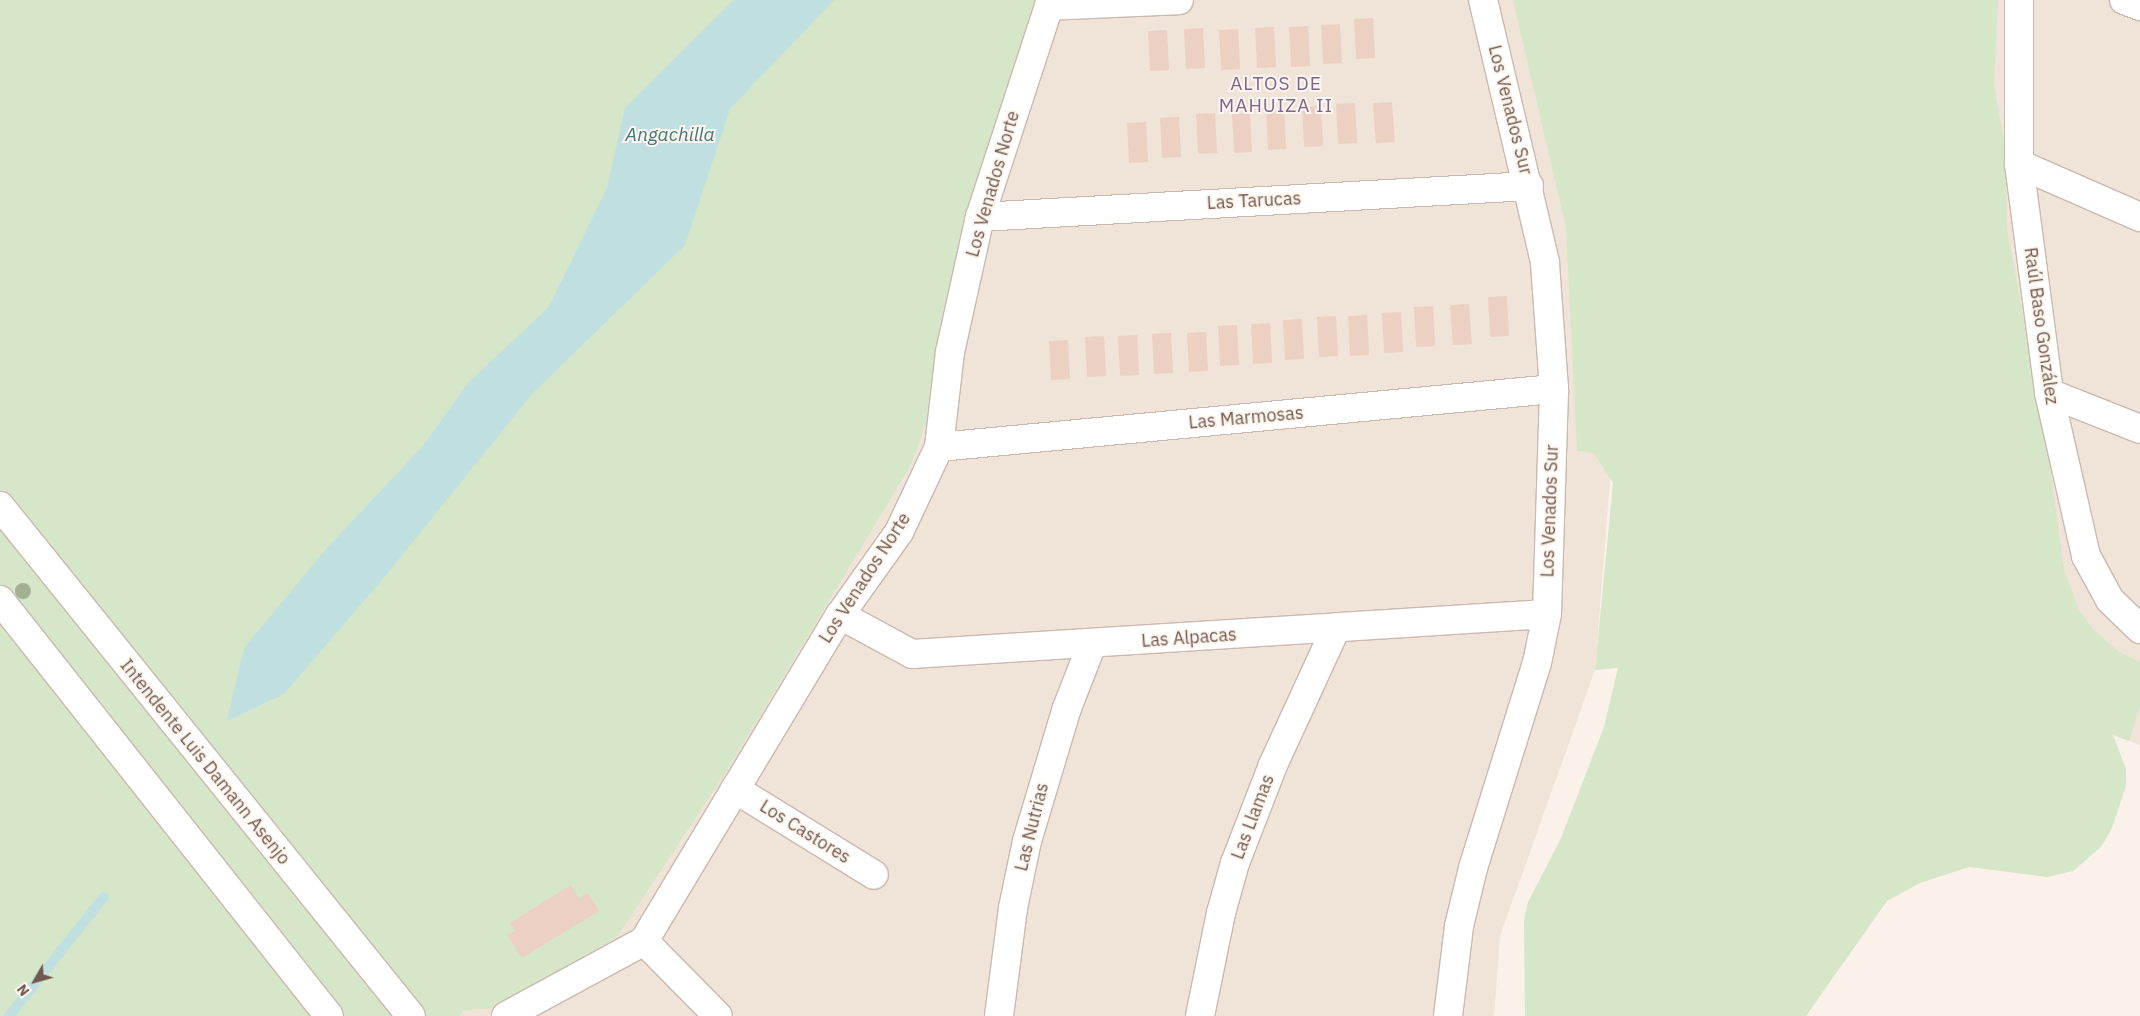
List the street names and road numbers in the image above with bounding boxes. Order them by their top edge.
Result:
street label: Los Venados Sur [1483,43,1537,177]
street label: Los Venados Norte [962,108,1024,260]
street label: Las Tarucas [1206,188,1302,214]
street label: Raúl Baso González [2019,246,2063,406]
street label: Las Marmosas [1188,402,1304,434]
street label: Los Venados Sur [1537,444,1563,578]
street label: Los Venados Norte [815,509,915,647]
street label: Las Alpacas [1141,624,1237,652]
street label: Intendente Luis Damann Asenjo [115,655,295,869]
street label: Las Llamas [1227,771,1279,863]
street label: Las Nutrias [1011,781,1053,873]
street label: Los Castores [756,796,854,868]

